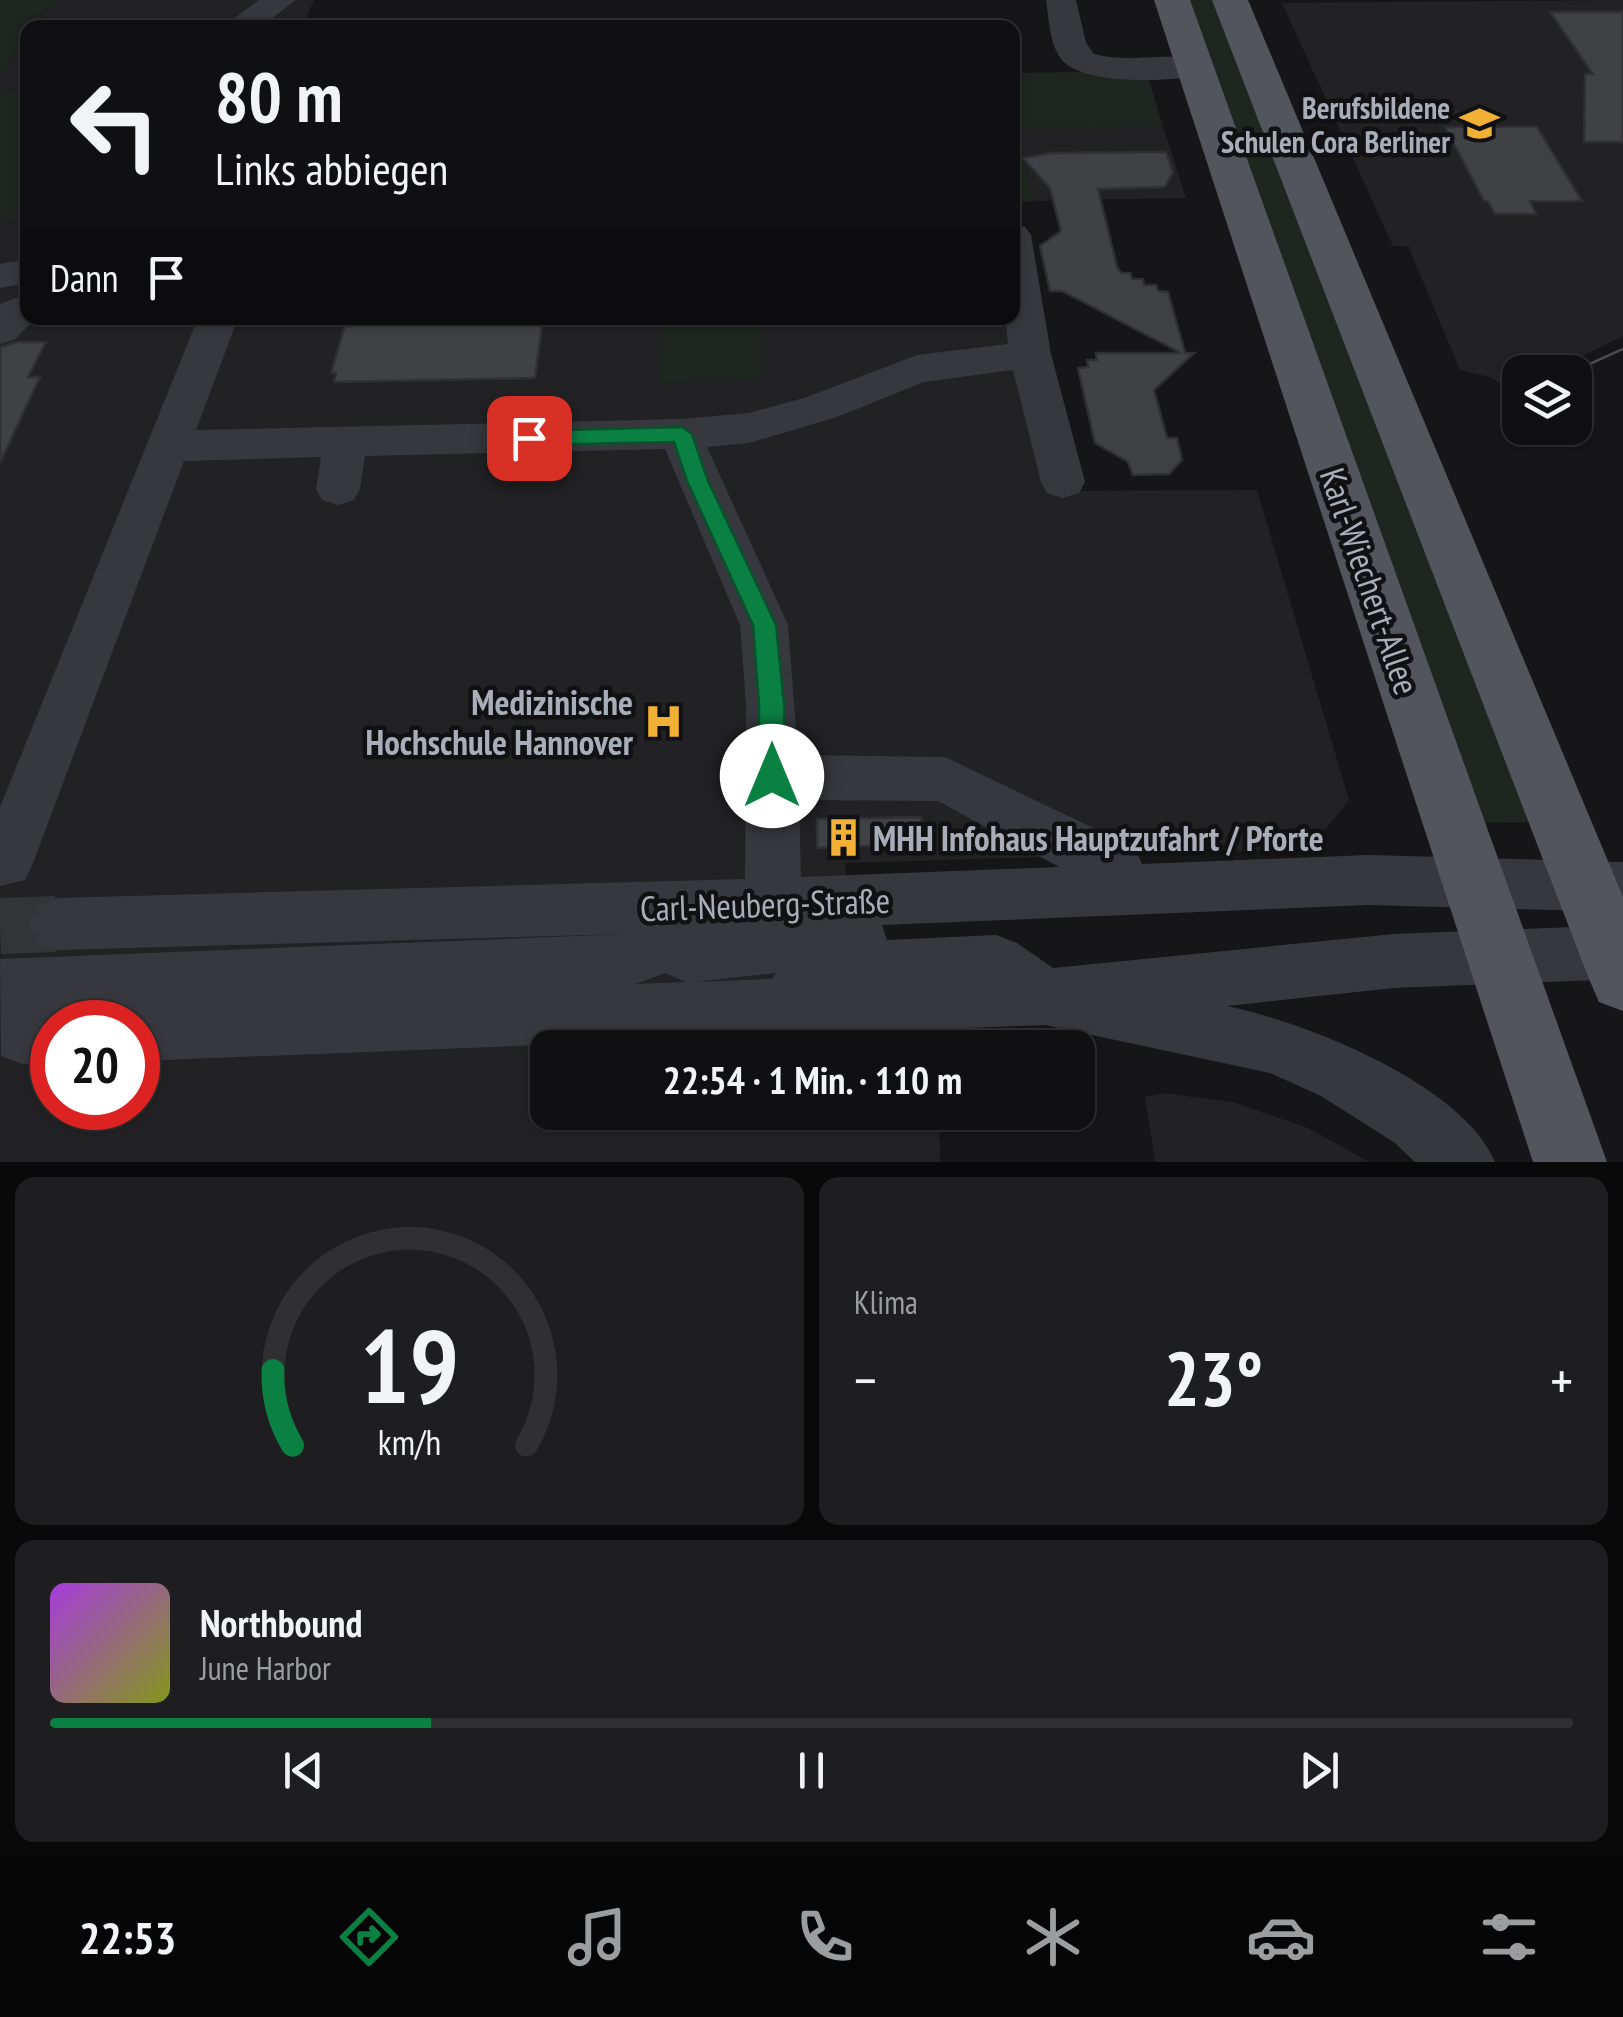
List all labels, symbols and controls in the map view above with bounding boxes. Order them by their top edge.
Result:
text: 80 m [215,51,343,141]
icon: left [50,60,180,190]
place label: Berufsbildene Schulen Cora Berliner [1221,88,1450,161]
school or university icon: Berufsbildene Schulen Cora Berliner [1459,103,1501,145]
text: Links abbiegen [215,139,448,197]
icon: arrive [139,250,194,305]
text: Dann [50,253,119,302]
map controls [1502,355,1592,445]
button: layers [1502,355,1592,445]
pin [487,396,572,481]
icon: arrive [502,411,557,466]
street label: Karl-Wiechert-Allee [1310,462,1430,700]
place label: Medizinische Hochschule Hannover [366,679,634,765]
hospital icon: Medizinische Hochschule Hannover [642,701,684,743]
position arrow [720,724,824,828]
place label: MHH Infohaus Hauptzufahrt / Pforte [873,815,1324,861]
building icon: MHH Infohaus Hauptzufahrt / Pforte [822,817,864,859]
street label: Carl-Neuberg-Straße [639,877,891,931]
speed limit sign: 20 [30,1000,160,1130]
text: 22:54 · 1 Min. · 110 m [663,1055,962,1104]
text: Klima [854,1281,918,1323]
text: 19 [360,1297,459,1432]
text: 23° [1164,1330,1263,1427]
text: − [854,1344,877,1415]
text: + [1550,1344,1573,1415]
text: km/h [378,1419,441,1465]
text: Northbound [200,1598,362,1647]
text: June Harbor [200,1647,331,1689]
icon: previous [276,1743,331,1798]
icon: pause [784,1743,839,1798]
icon: next [1292,1743,1347,1798]
icon: directions [334,1902,404,1972]
icon: music [562,1902,632,1972]
icon: phone [790,1902,860,1972]
icon: climate [1018,1902,1088,1972]
icon: car [1246,1902,1316,1972]
icon: filters [1474,1902,1544,1972]
text: 22:53 [79,1908,176,1966]

